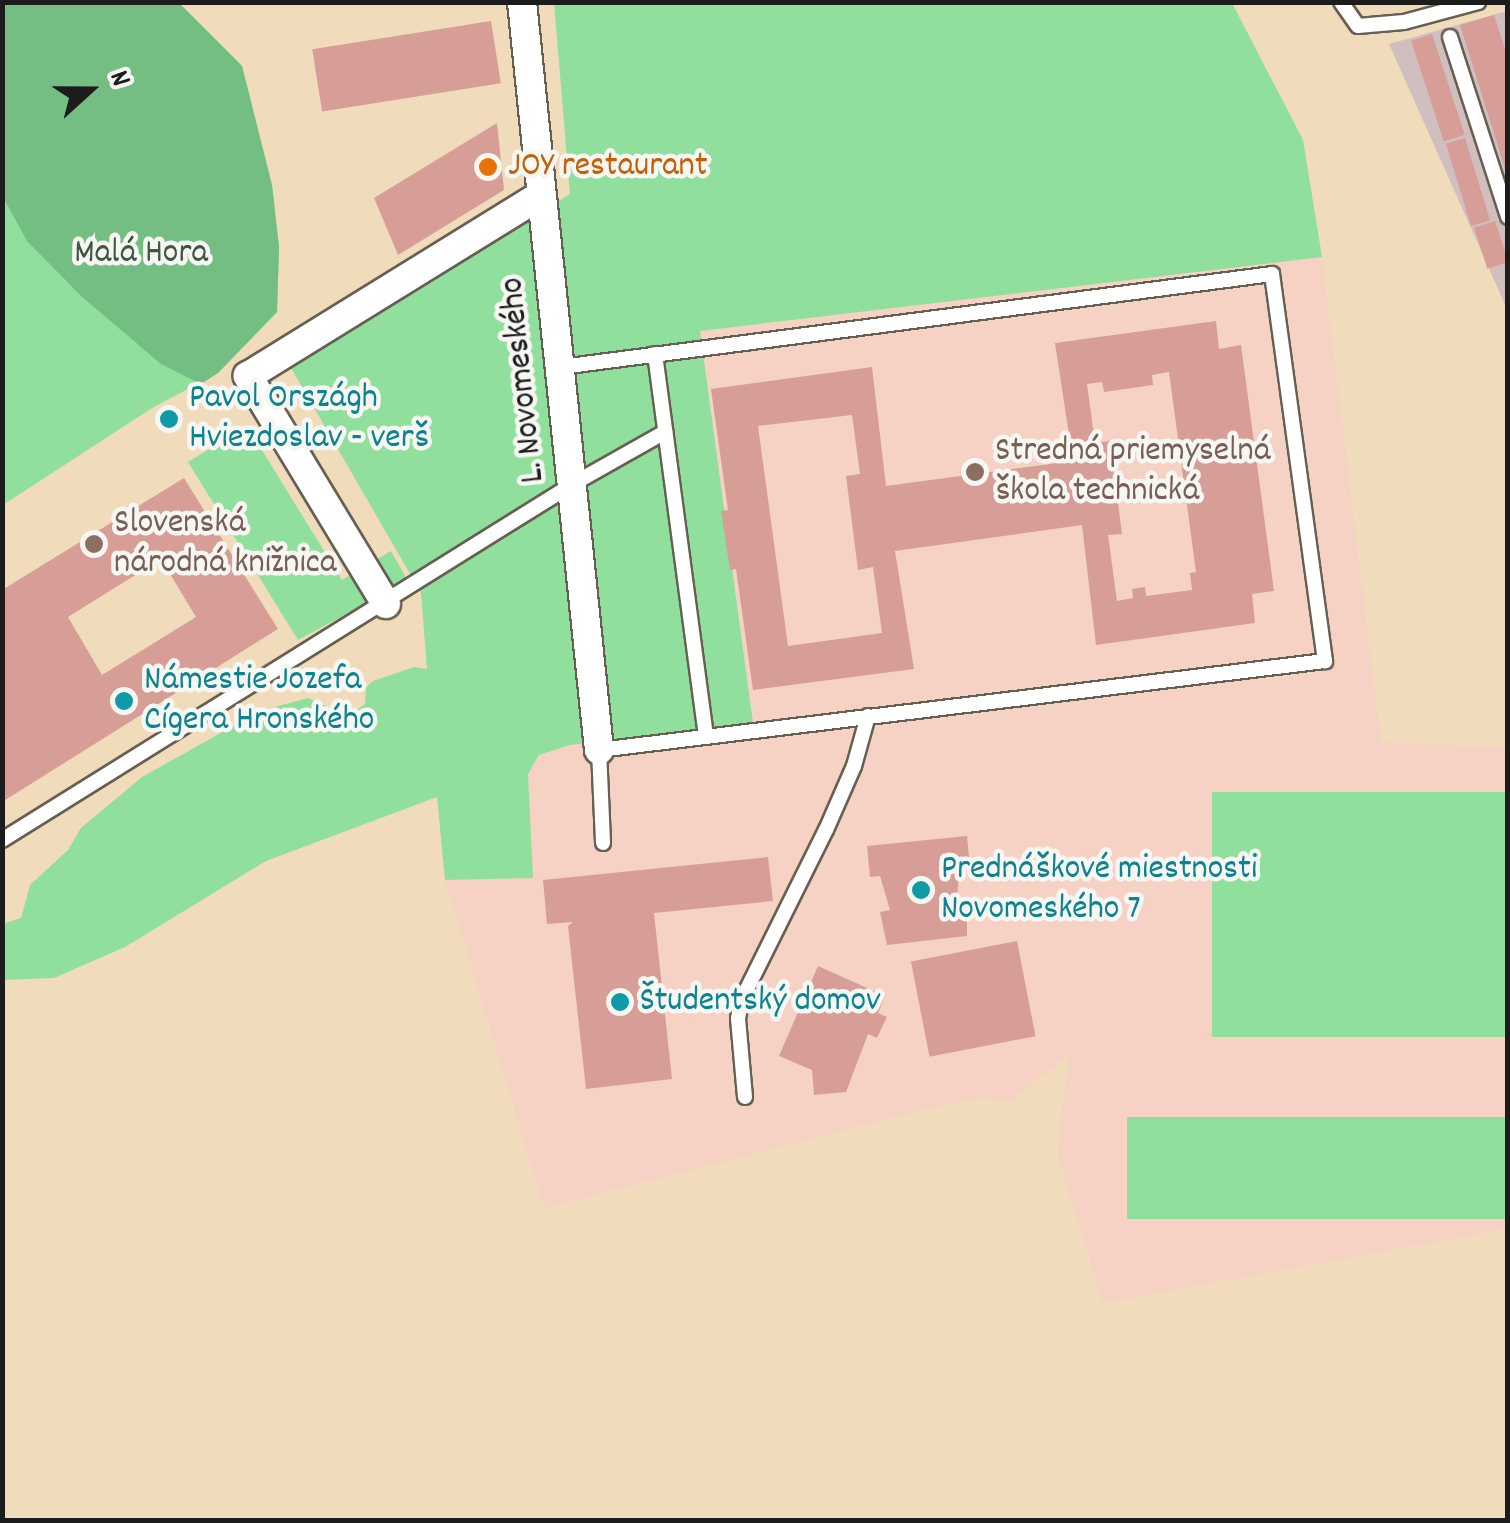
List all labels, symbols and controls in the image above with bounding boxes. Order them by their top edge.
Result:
north arrow [40,40,140,140]
text: N [97,66,139,93]
place label: JOY restaurant [508,146,708,188]
marker: JOY restaurant [477,156,499,178]
park label: Malá Hora [74,233,208,275]
street label: L. Novomeského [492,275,556,485]
place label: Pavol Országh Hviezdoslav - verš [189,378,429,460]
marker: Pavol Országh Hviezdoslav - verš [158,408,180,430]
place label: Stredná priemyselná škola technická [995,431,1271,513]
marker: Stredná priemyselná škola technická [964,461,986,483]
place label: Slovenská národná knižnica [114,503,336,585]
marker: Slovenská národná knižnica [83,533,105,555]
place label: Námestie Jozefa Cígera Hronského [144,660,374,742]
marker: Námestie Jozefa Cígera Hronského [113,690,135,712]
place label: Prednáškové miestnosti Novomeského 7 [941,849,1257,931]
marker: Prednáškové miestnosti Novomeského 7 [910,879,932,901]
place label: Študentský domov [640,981,881,1023]
marker: Študentský domov [609,991,631,1013]

